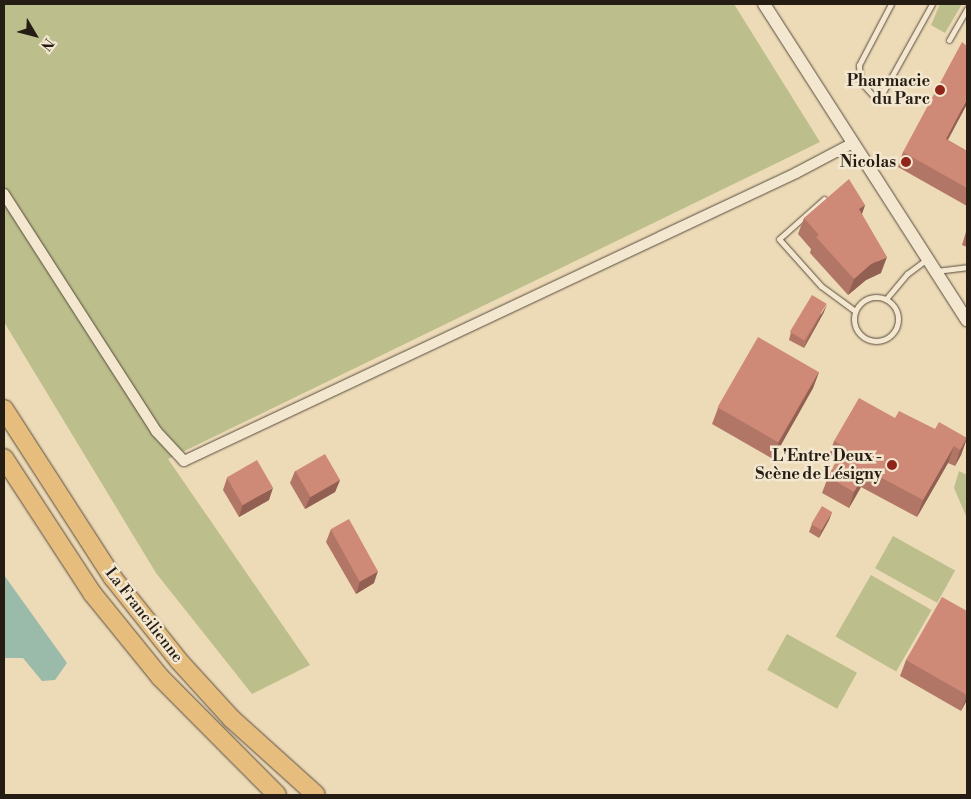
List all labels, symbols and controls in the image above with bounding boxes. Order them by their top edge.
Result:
north arrow [10,10,60,60]
text: N [36,34,58,54]
place label: Pharmacie du Parc [847,71,930,109]
marker: Pharmacie du Parc [934,84,946,96]
place label: Nicolas [840,152,896,172]
marker: Nicolas [900,156,912,168]
place label: L'Entre Deux - Scène de Lésigny [755,446,882,484]
marker: L'Entre Deux - Scène de Lésigny [886,459,898,471]
street label: La Francilienne [101,564,187,666]

